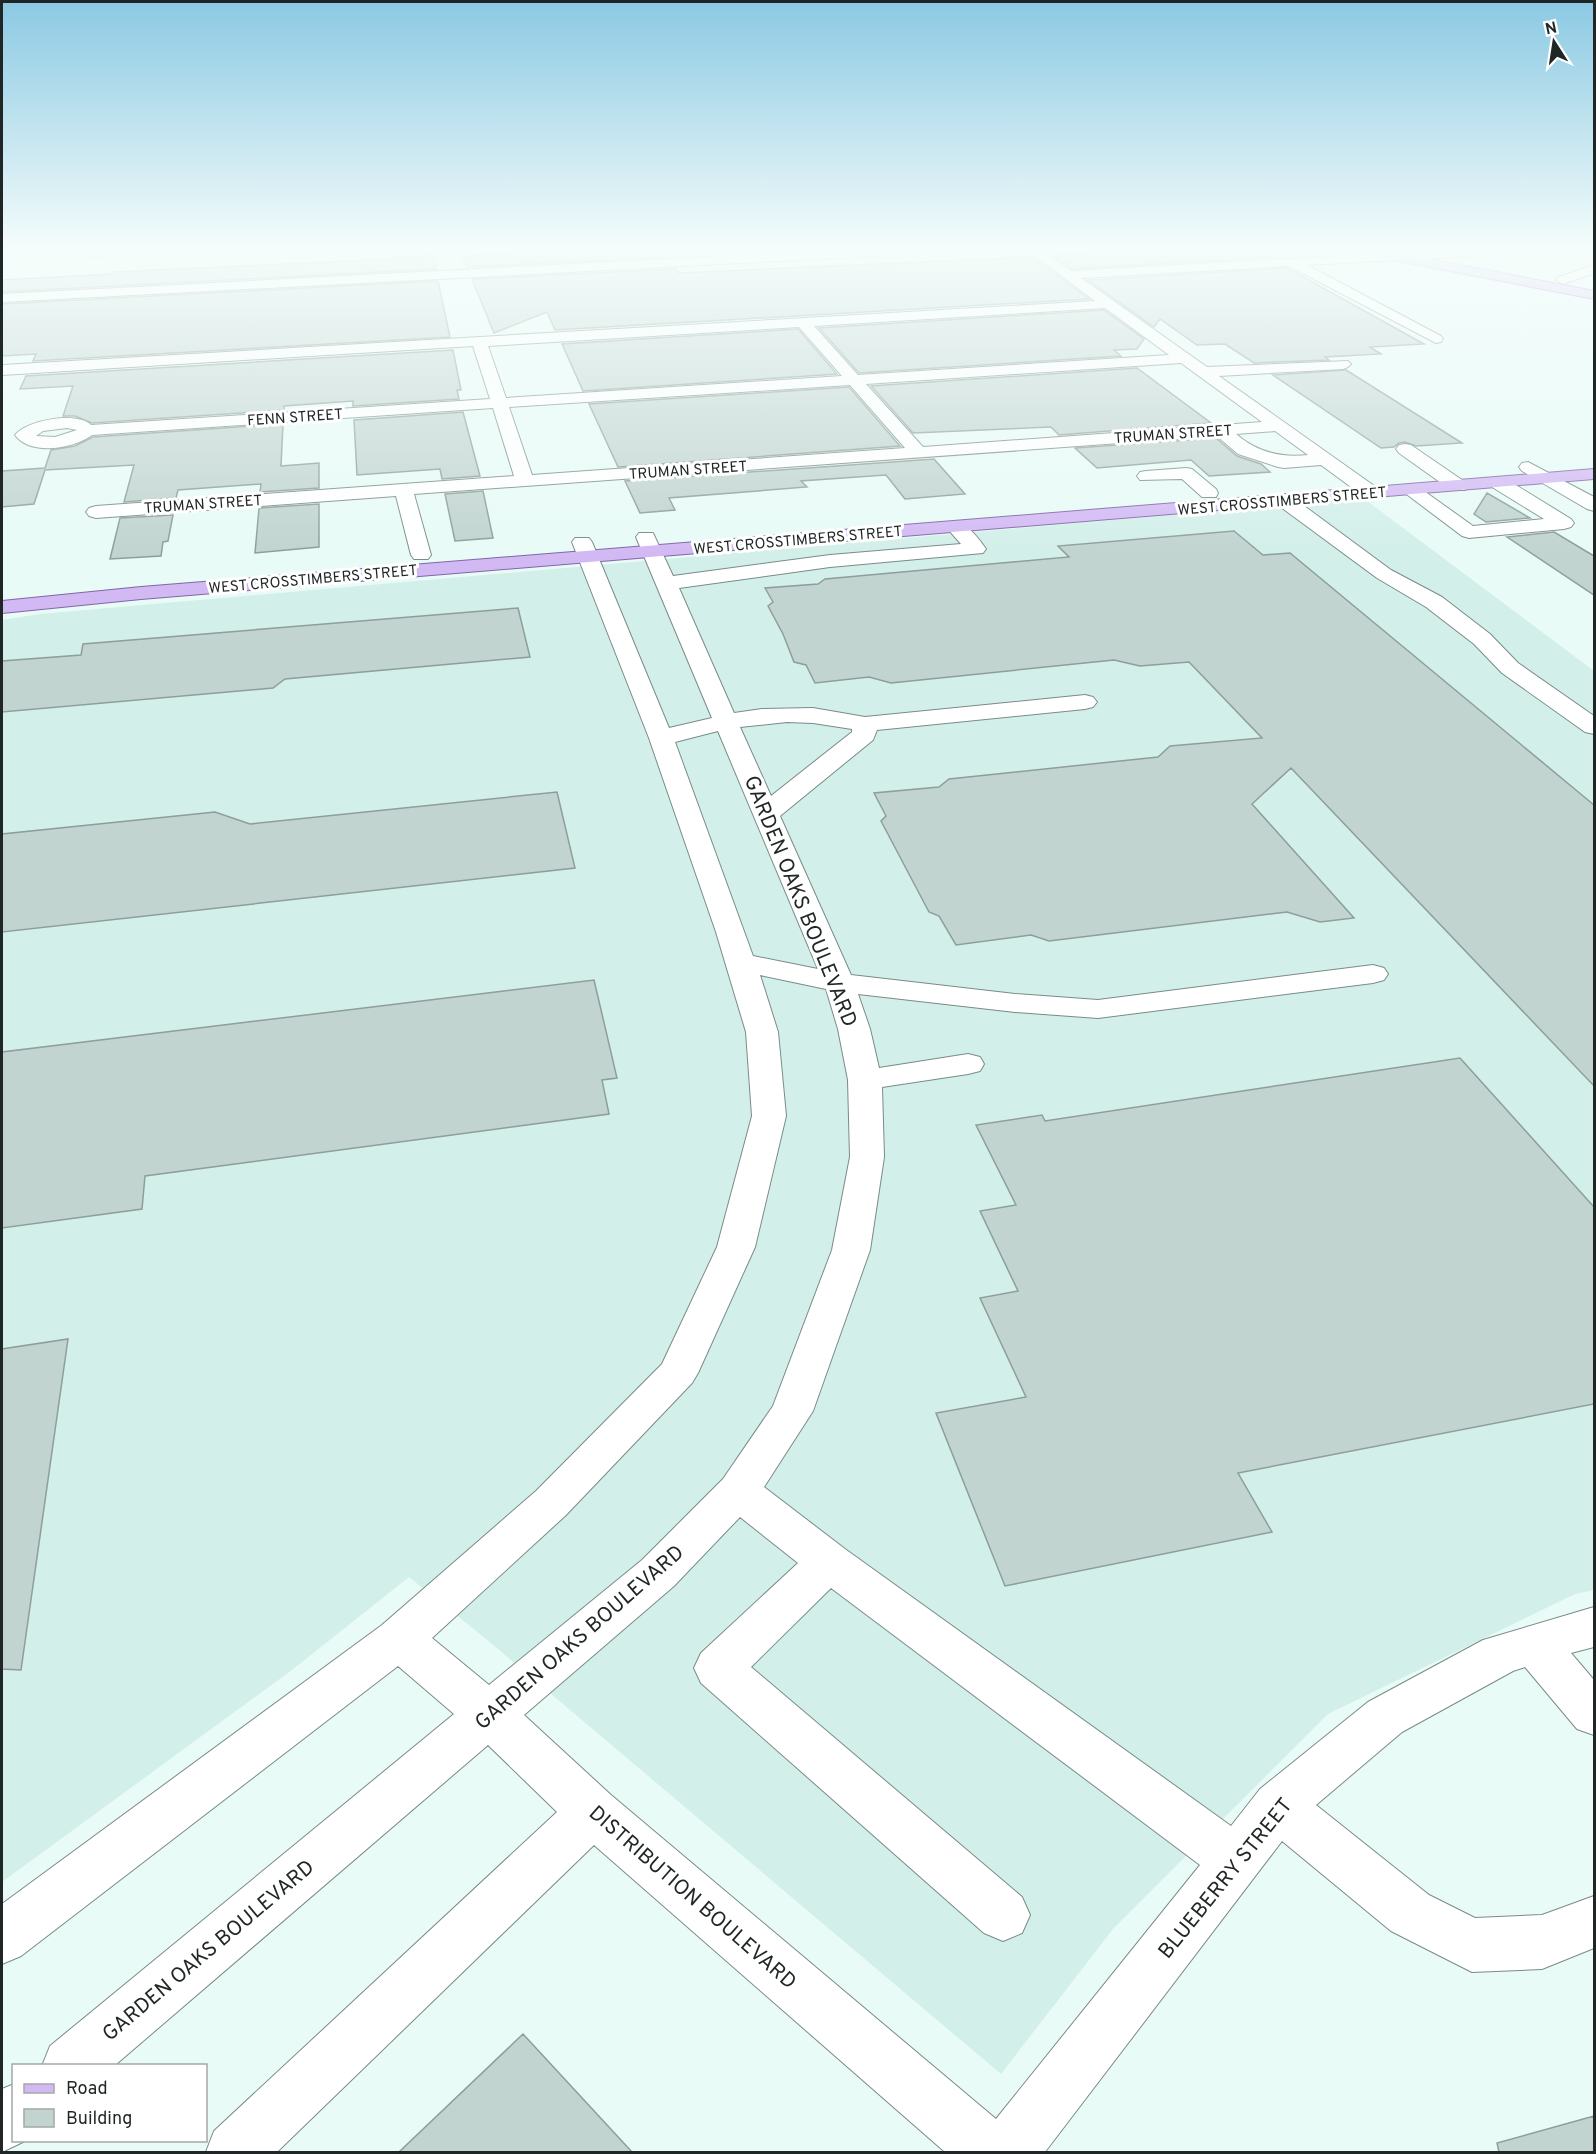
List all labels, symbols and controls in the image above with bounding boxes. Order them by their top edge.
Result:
north arrow [1524,12,1584,72]
text: N [1544,18,1559,40]
street label: FENN STREET [247,406,344,431]
street label: TRUMAN STREET [1113,422,1233,449]
street label: TRUMAN STREET [628,458,748,485]
street label: WEST CROSSTIMBERS STREET [1177,484,1387,521]
street label: TRUMAN STREET [143,492,263,519]
street label: WEST CROSSTIMBERS STREET [693,523,903,560]
street label: WEST CROSSTIMBERS STREET [208,562,418,599]
street label: GARDEN OAKS BOULEVARD [737,772,862,1031]
street label: GARDEN OAKS BOULEVARD [470,1540,690,1736]
street label: BLUEBERRY STREET [1153,1793,1299,1965]
street label: DISTRIBUTION BOULEVARD [582,1800,802,1996]
street label: GARDEN OAKS BOULEVARD [97,1854,321,2048]
legend [12,2064,207,2142]
text: Road [66,2078,108,2101]
text: Building [66,2108,132,2131]

